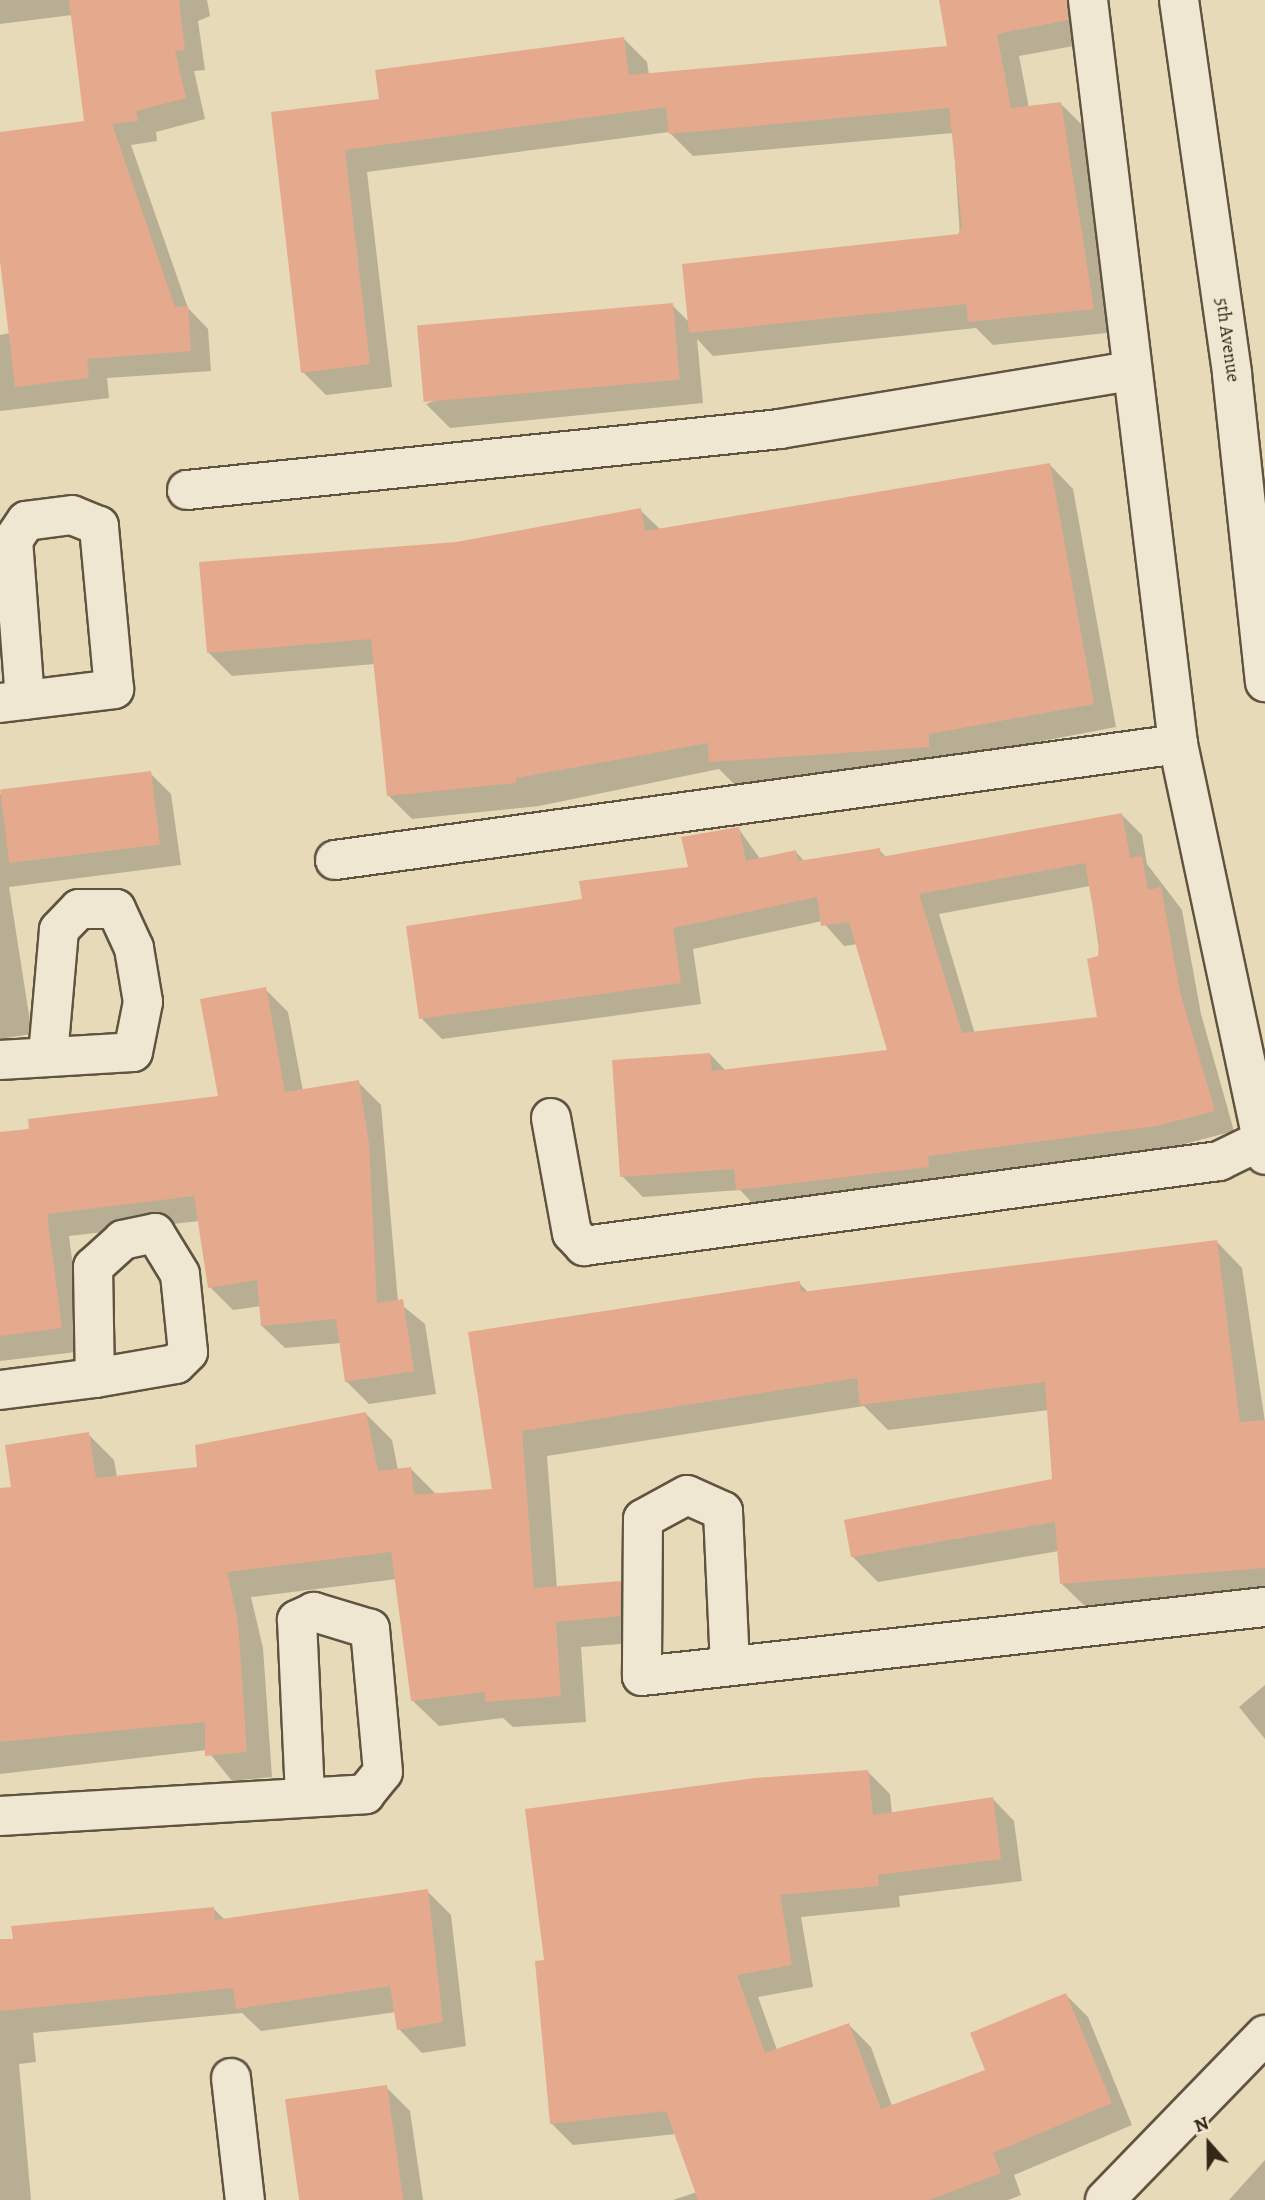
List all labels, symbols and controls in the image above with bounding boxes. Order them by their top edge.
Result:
street label: 5th Avenue [1210,296,1244,384]
north arrow [1174,2109,1244,2179]
text: N [1190,2110,1213,2139]

